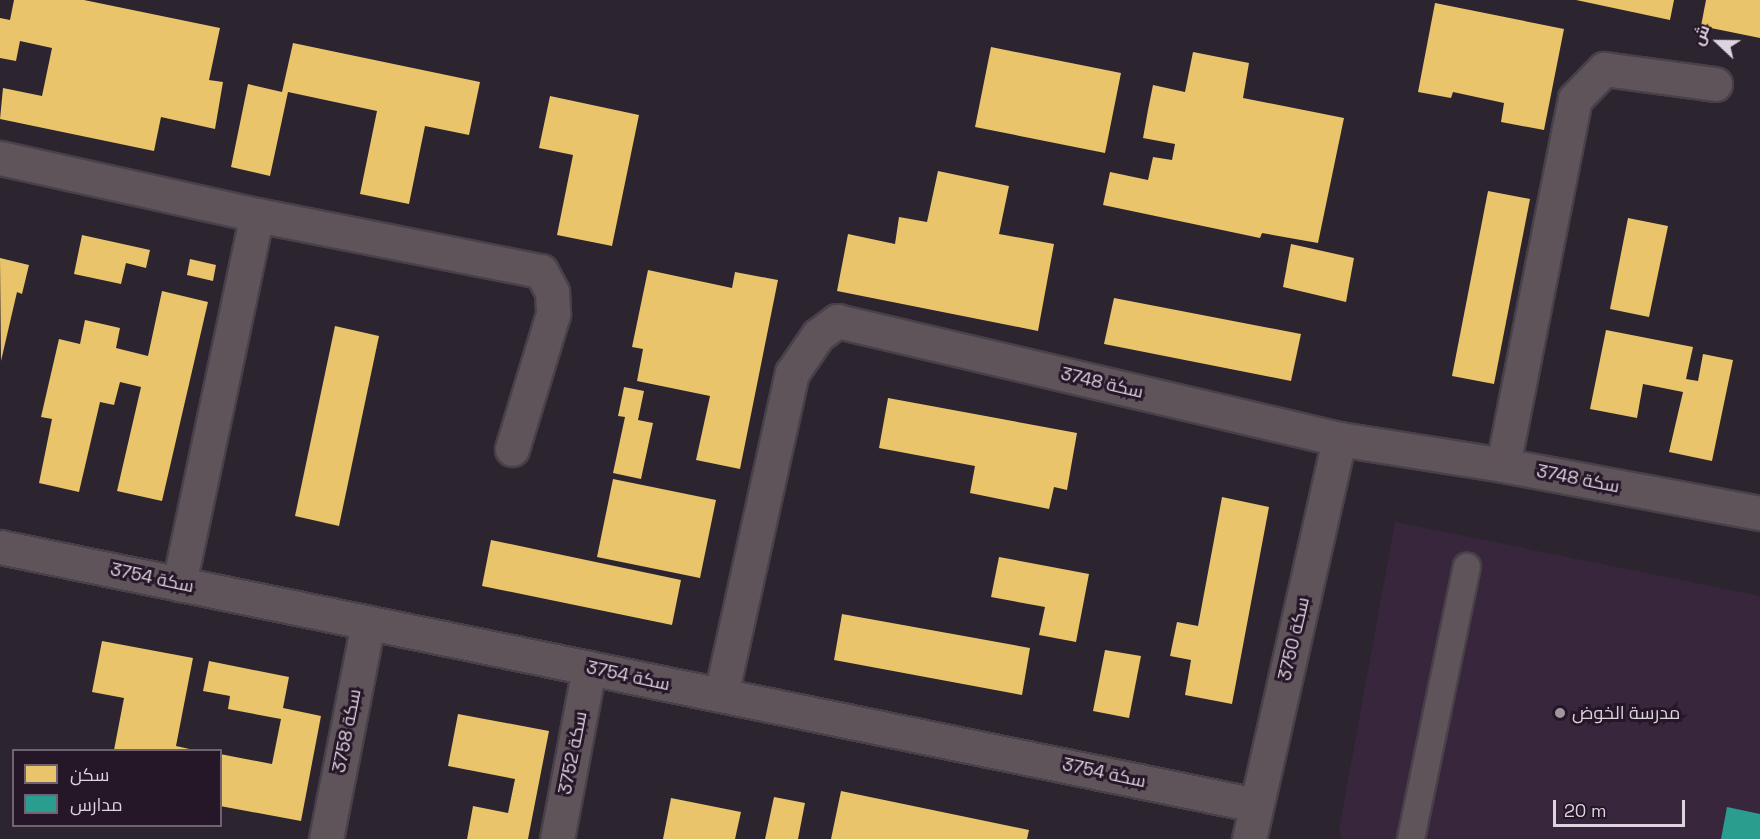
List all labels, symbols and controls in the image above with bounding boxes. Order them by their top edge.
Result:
north arrow [1688,12,1748,72]
text: ش [1687,22,1714,49]
street label: سكة 3748 [1059,363,1145,403]
street label: سكة 3748 [1535,460,1621,498]
street label: سكة 3754 [108,559,196,597]
street label: سكة 3750 [1274,595,1314,683]
street label: سكة 3754 [584,657,672,695]
street label: سكة 3758 [328,687,366,775]
place label: مدرسة الخوض [1572,702,1680,724]
marker: مدرسة الخوض [1553,706,1567,720]
street label: سكة 3752 [554,710,592,796]
legend [12,749,222,827]
street label: سكة 3754 [1060,754,1148,792]
text: سكن [70,763,109,786]
scale bar [1556,788,1688,826]
text: مدارس [70,793,123,816]
text: 20 m [1564,799,1607,822]

